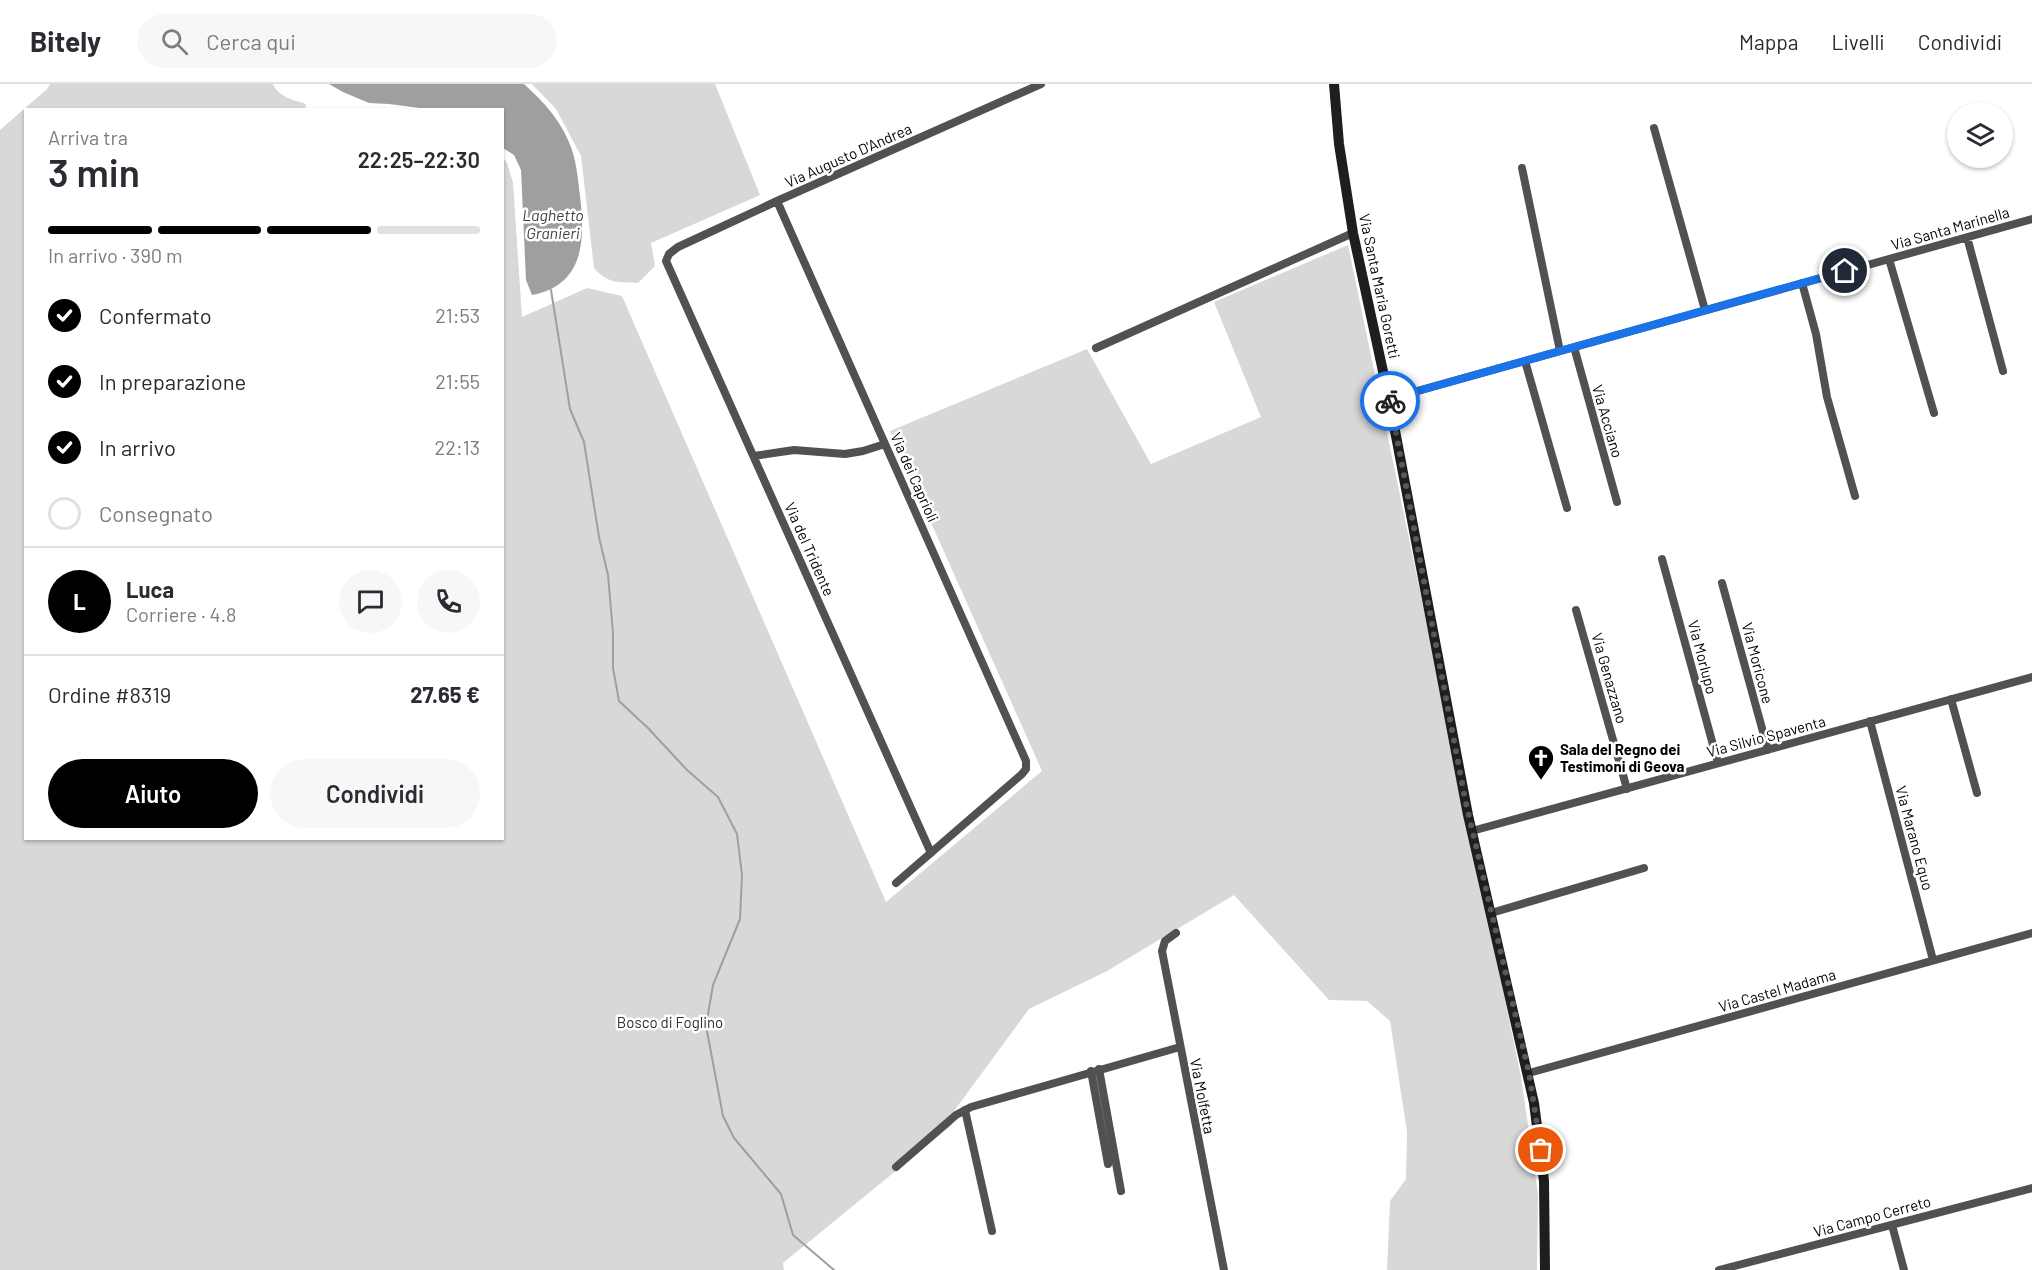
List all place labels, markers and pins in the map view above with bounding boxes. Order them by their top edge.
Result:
pin [1819,245,1870,296]
place label: Sala del Regno dei Testimoni di Geova [1560,740,1685,775]
church icon: Sala del Regno dei Testimoni di Geova [1526,743,1556,781]
pin [1515,1124,1566,1175]

